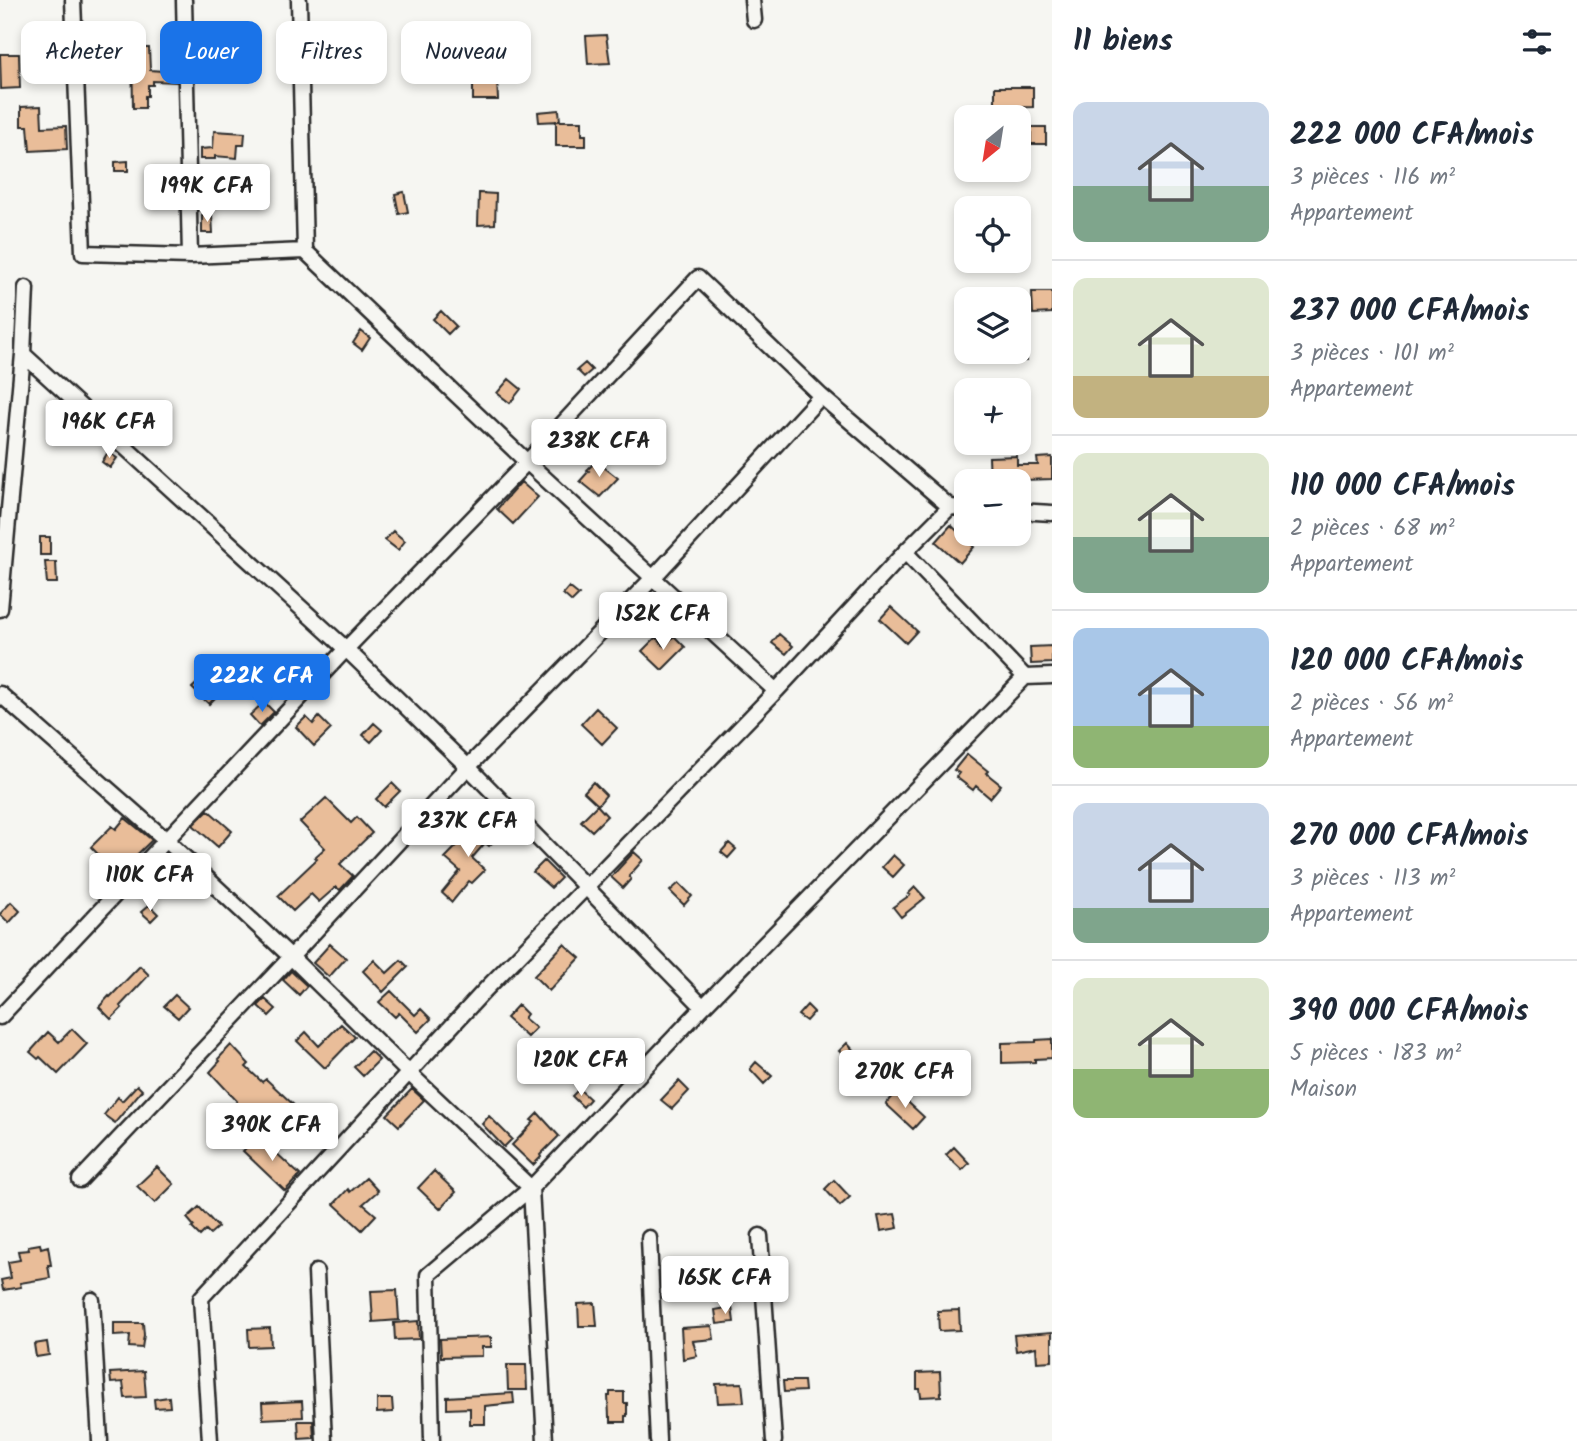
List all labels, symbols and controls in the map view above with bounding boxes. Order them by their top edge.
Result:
text: 11 biens [1073,18,1173,66]
chip: Acheter [21,21,146,84]
chip: Louer [160,21,262,84]
chip: Filtres [276,21,387,84]
chip: Nouveau [401,21,531,84]
icon: filters [1518,23,1556,61]
north arrow [954,105,1031,182]
map controls [954,105,1031,546]
text: 222 000 CFA/mois [1290,112,1534,160]
icon: home [1129,130,1213,214]
text: 3 pièces · 116 m² [1290,160,1455,196]
pin: 199K CFA [135,164,279,224]
text: 199K CFA [160,169,254,205]
button: locate [954,196,1031,273]
text: Appartement [1290,196,1413,232]
button: layers [954,287,1031,364]
text: 237 000 CFA/mois [1290,288,1530,336]
icon: home [1129,306,1213,390]
text: 3 pièces · 101 m² [1290,336,1454,372]
text: Appartement [1290,372,1413,408]
button: + [954,378,1031,455]
pin: 196K CFA [37,400,181,460]
text: 196K CFA [62,405,156,441]
pin: 238K CFA [527,420,671,479]
text: 238K CFA [547,424,651,460]
text: 110 000 CFA/mois [1290,463,1515,511]
button: − [954,469,1031,546]
icon: home [1129,481,1213,565]
text: 2 pièces · 68 m² [1290,511,1455,547]
text: Appartement [1290,547,1413,583]
pin: 152K CFA [591,592,735,652]
text: 152K CFA [615,597,711,633]
text: 120 000 CFA/mois [1290,638,1523,686]
pin: 222K CFA [190,654,334,714]
icon: home [1129,656,1213,740]
text: 222K CFA [210,659,314,695]
text: 2 pièces · 56 m² [1290,686,1453,722]
text: Appartement [1290,722,1413,758]
pin: 237K CFA [396,800,540,859]
text: 237K CFA [418,804,518,840]
text: 270 000 CFA/mois [1290,813,1529,861]
icon: home [1129,831,1213,915]
pin: 110K CFA [78,853,222,913]
text: 110K CFA [105,858,195,894]
text: 3 pièces · 113 m² [1290,861,1455,897]
text: Appartement [1290,897,1413,933]
text: 390 000 CFA/mois [1290,988,1528,1036]
icon: home [1129,1006,1213,1090]
text: 5 pièces · 183 m² [1290,1036,1461,1072]
pin: 120K CFA [509,1038,653,1098]
text: 120K CFA [533,1043,629,1079]
pin: 270K CFA [833,1050,977,1110]
text: 270K CFA [855,1055,955,1091]
text: Maison [1290,1072,1357,1108]
pin: 390K CFA [200,1104,344,1163]
text: 390K CFA [222,1108,322,1144]
pin: 165K CFA [653,1256,797,1316]
text: 165K CFA [678,1261,772,1297]

